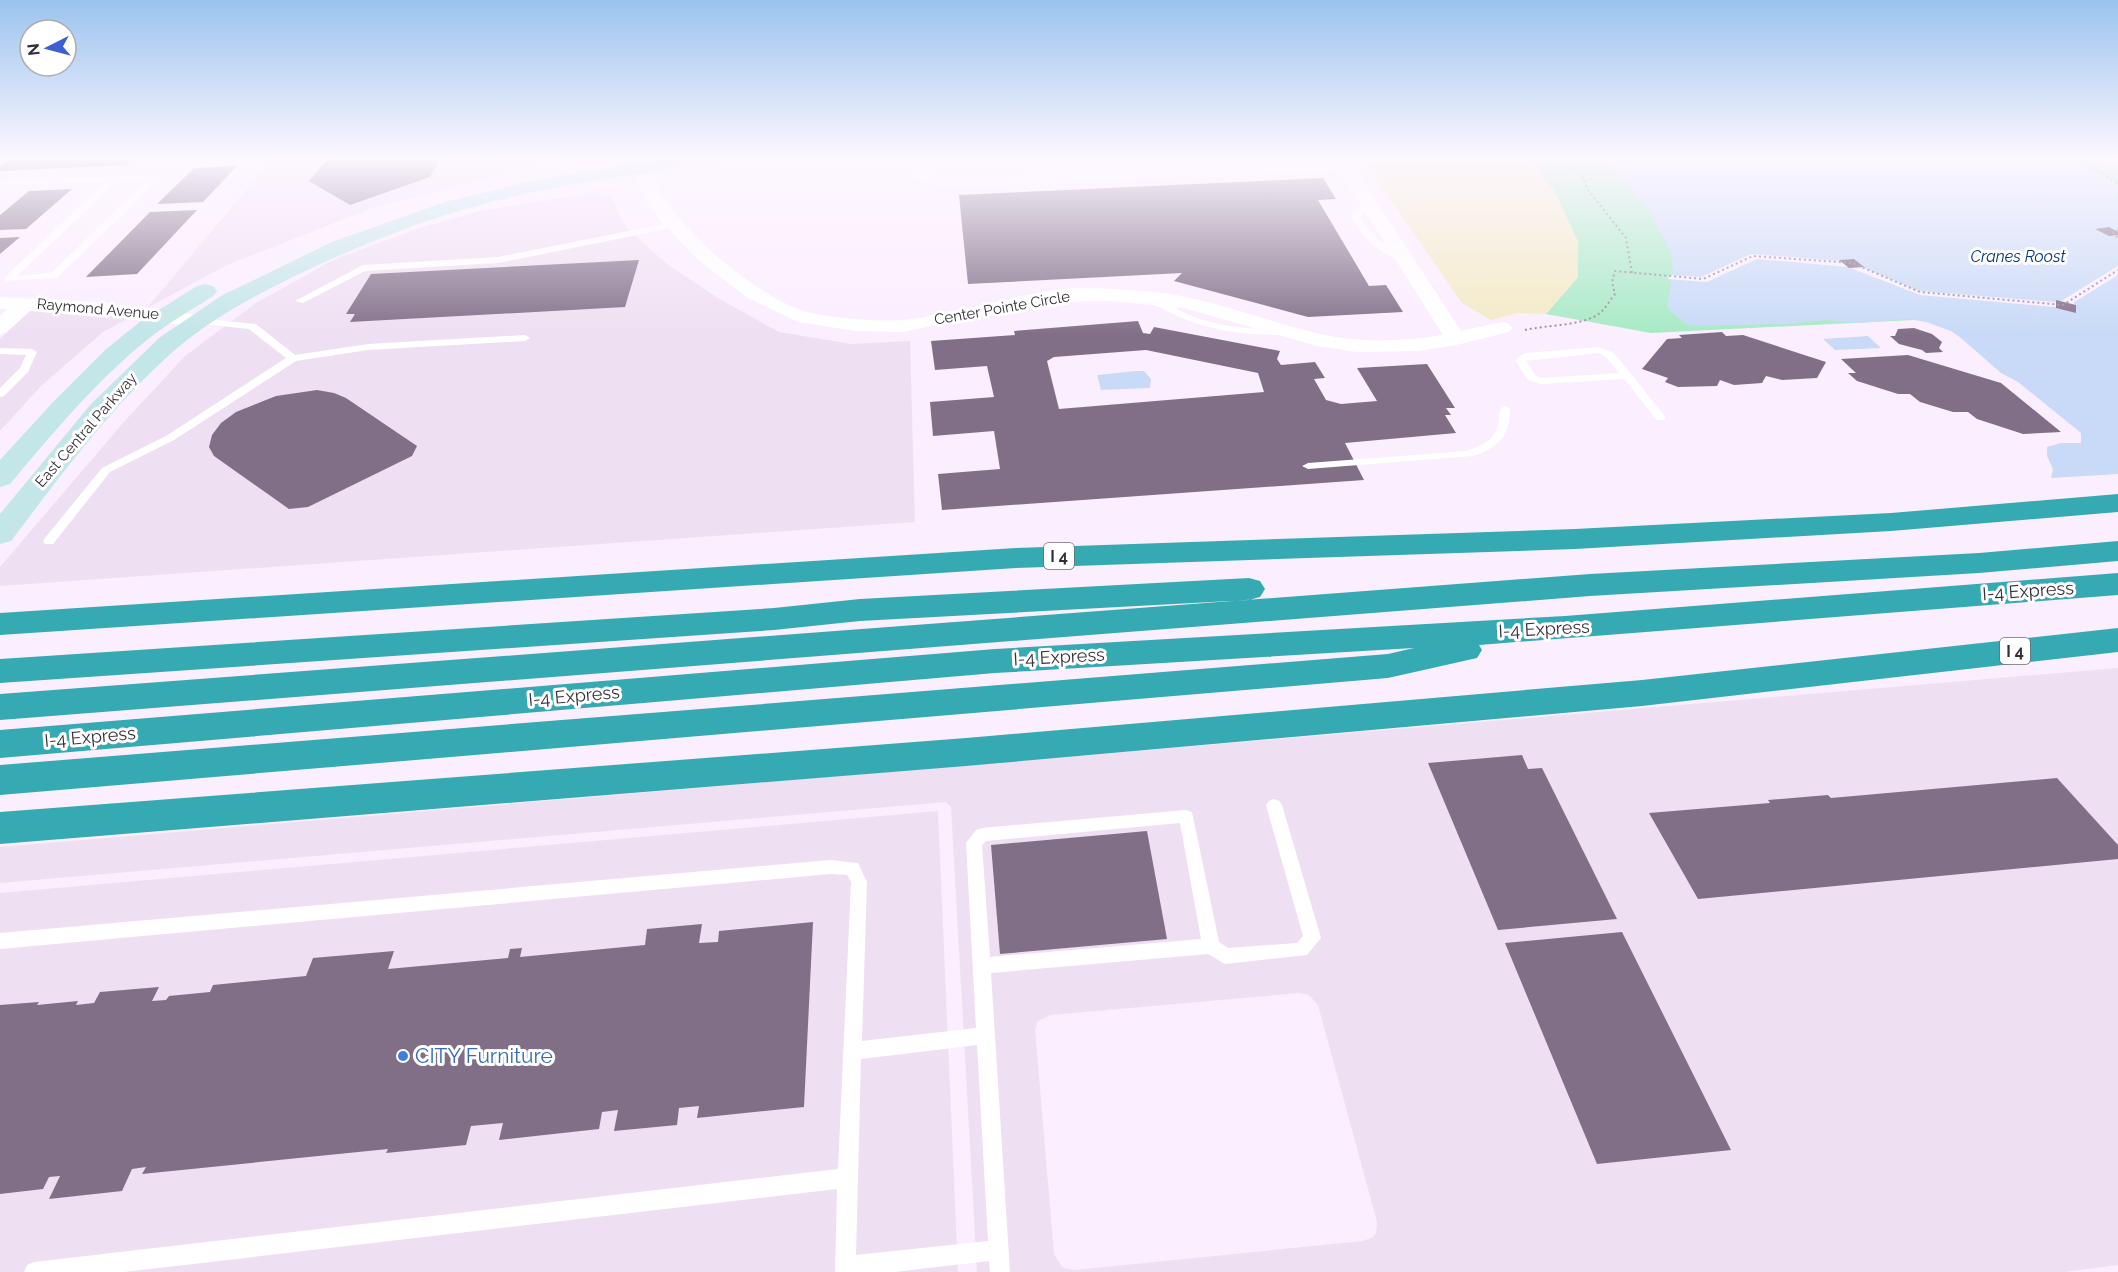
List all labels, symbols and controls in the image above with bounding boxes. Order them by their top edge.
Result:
north arrow [18,18,78,78]
text: N [23,42,44,57]
water label: Cranes Roost [1970,247,2066,266]
street label: Center Pointe Circle [933,287,1071,329]
street label: Raymond Avenue [36,295,160,323]
street label: East Central Parkway [31,369,141,491]
road number: I 4 [1044,543,1074,569]
street label: I-4 Express [1982,577,2075,604]
street label: I-4 Express [1498,616,1591,641]
road number: I 4 [2000,638,2030,664]
street label: I-4 Express [1013,644,1106,669]
street label: I-4 Express [527,681,621,710]
street label: I-4 Express [43,722,137,751]
place label: CITY Furniture [415,1043,553,1068]
marker: CITY Furniture [396,1049,410,1063]

